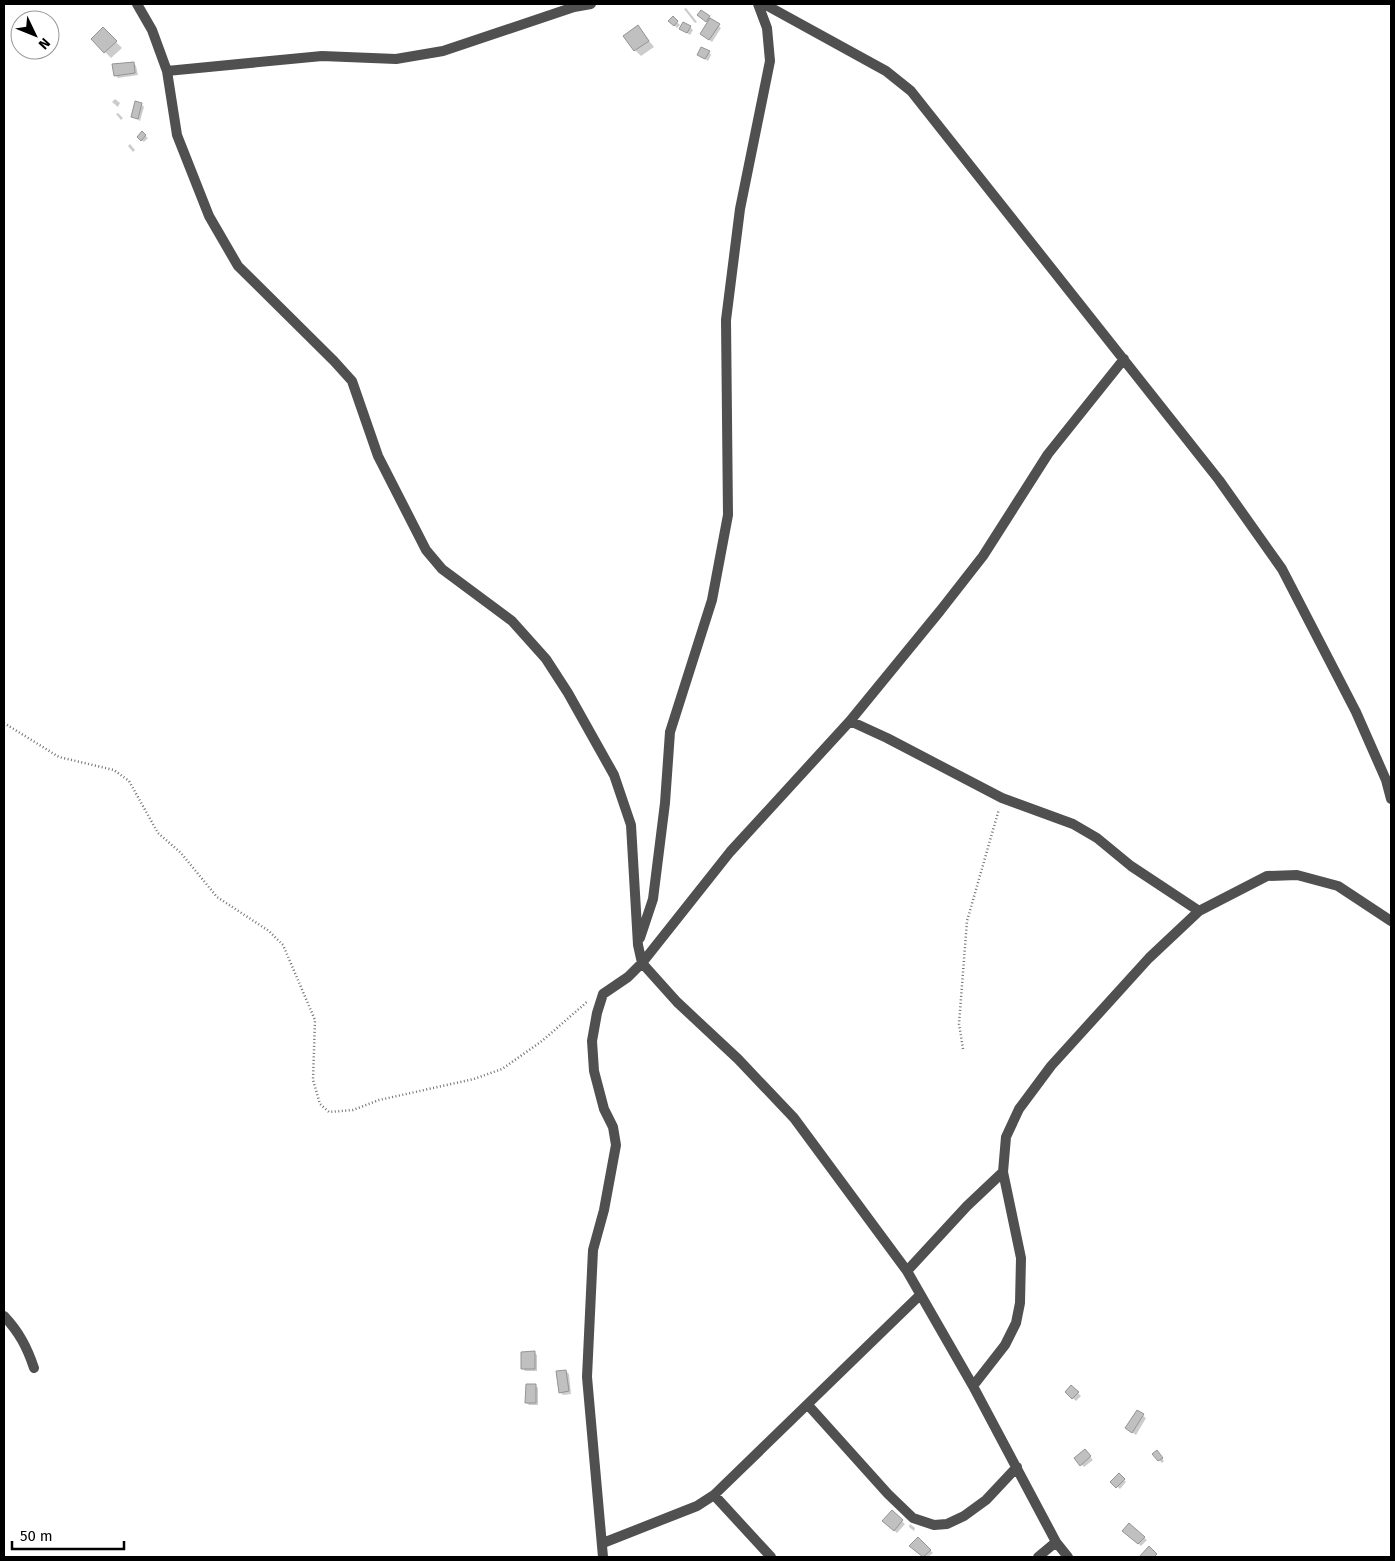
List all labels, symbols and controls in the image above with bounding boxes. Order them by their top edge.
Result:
north arrow [10,10,60,60]
text: N [35,34,54,53]
scale bar [12,1518,125,1550]
text: 50 m [20,1527,53,1545]

